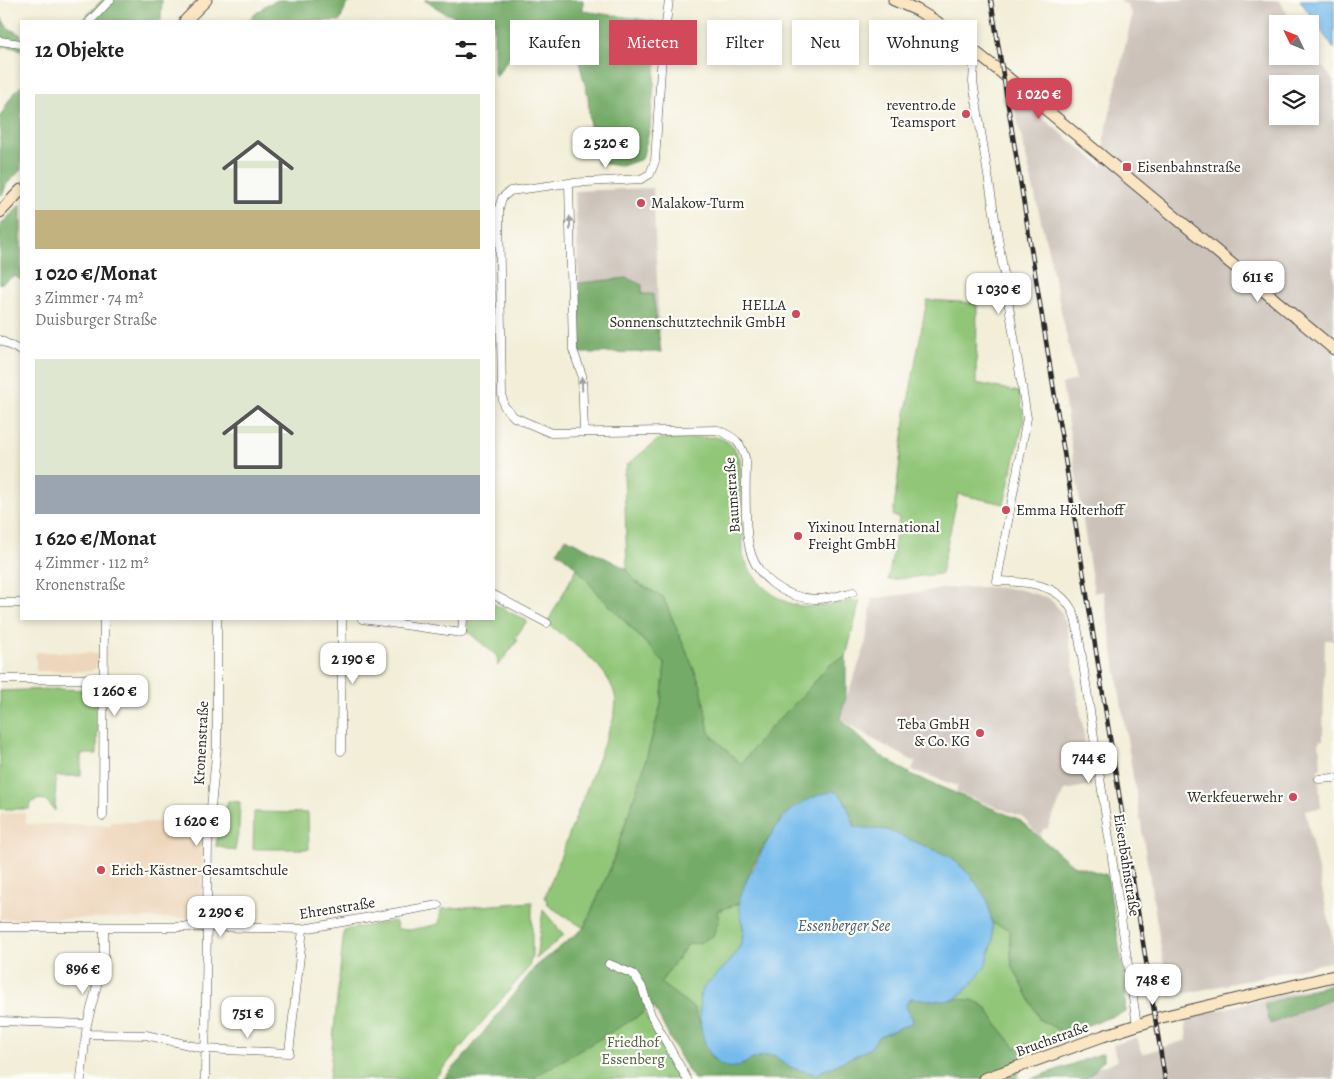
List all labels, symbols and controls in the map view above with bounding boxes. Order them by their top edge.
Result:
north arrow [1269,15,1319,65]
map controls [1269,15,1319,125]
chip: Kaufen [510,20,599,65]
chip: Mieten [609,20,697,65]
chip: Filter [707,20,782,65]
chip: Neu [792,20,859,65]
chip: Wohnung [869,20,977,65]
text: 12 Objekte [35,36,124,64]
icon: filters [452,36,480,64]
button: layers [1269,75,1319,125]
pin: 1 020 € [993,78,1085,120]
text: 1 020 € [1017,83,1061,105]
place label: reventro.de Teamsport [886,95,956,132]
marker: reventro.de Teamsport [960,108,972,120]
pin: 2 520 € [560,126,652,169]
icon: home [213,127,303,217]
text: 2 520 € [583,132,629,154]
place label: Eisenbahnstraße [1137,157,1241,177]
marker: Eisenbahnstraße [1121,161,1133,173]
place label: Malakow-Turm [651,193,745,213]
marker: Malakow-Turm [635,197,647,209]
one-way arrow [565,214,573,230]
text: 1 020 €/Monat [35,259,157,287]
pin: 611 € [1223,260,1293,303]
text: 611 € [1243,266,1273,288]
pin: 1 030 € [953,272,1045,315]
text: 1 030 € [977,278,1021,300]
text: 3 Zimmer · 74 m² [35,287,144,309]
place label: HELLA Sonnenschutztechnik GmbH [609,295,786,332]
marker: HELLA Sonnenschutztechnik GmbH [790,308,802,320]
text: Duisburger Straße [35,309,157,331]
one-way arrow [578,375,586,391]
icon: home [213,392,303,482]
street label: Baumstraße [719,456,745,533]
place label: Emma Hölterhoff [1016,500,1126,520]
marker: Emma Hölterhoff [1000,504,1012,516]
place label: Yixinou International Freight GmbH [807,517,940,554]
text: 1 620 €/Monat [35,524,156,552]
marker: Yixinou International Freight GmbH [792,530,804,542]
text: 4 Zimmer · 112 m² [35,552,149,574]
text: Kronenstraße [35,574,125,596]
pin: 2 190 € [307,642,399,685]
text: 2 190 € [331,648,375,670]
pin: 1 260 € [69,674,161,717]
text: 1 260 € [93,680,137,702]
street label: Kronenstraße [189,700,213,786]
place label: Teba GmbH & Co. KG [898,714,970,751]
marker: Teba GmbH & Co. KG [974,727,986,739]
pin: 744 € [1054,742,1124,784]
text: 744 € [1072,747,1106,769]
place label: Werkfeuerwehr [1186,787,1283,807]
marker: Werkfeuerwehr [1287,791,1299,803]
pin: 1 620 € [151,804,243,847]
text: 1 620 € [175,810,219,832]
street label: Eisenbahnstraße [1109,812,1145,918]
place label: Erich-Kästner-Gesamtschule [111,860,288,880]
marker: Erich-Kästner-Gesamtschule [95,864,107,876]
street label: Ehrenstraße [298,892,377,924]
pin: 2 290 € [175,896,267,938]
text: 2 290 € [198,901,244,923]
water label: Essenberger See [798,915,891,937]
pin: 896 € [48,952,118,995]
text: 896 € [66,958,100,980]
pin: 748 € [1118,964,1188,1006]
text: 748 € [1136,969,1170,991]
pin: 751 € [213,996,283,1039]
text: 751 € [232,1002,264,1024]
street label: Bruchstraße [1013,1016,1091,1061]
park label: Friedhof Essenberg [601,1032,665,1069]

